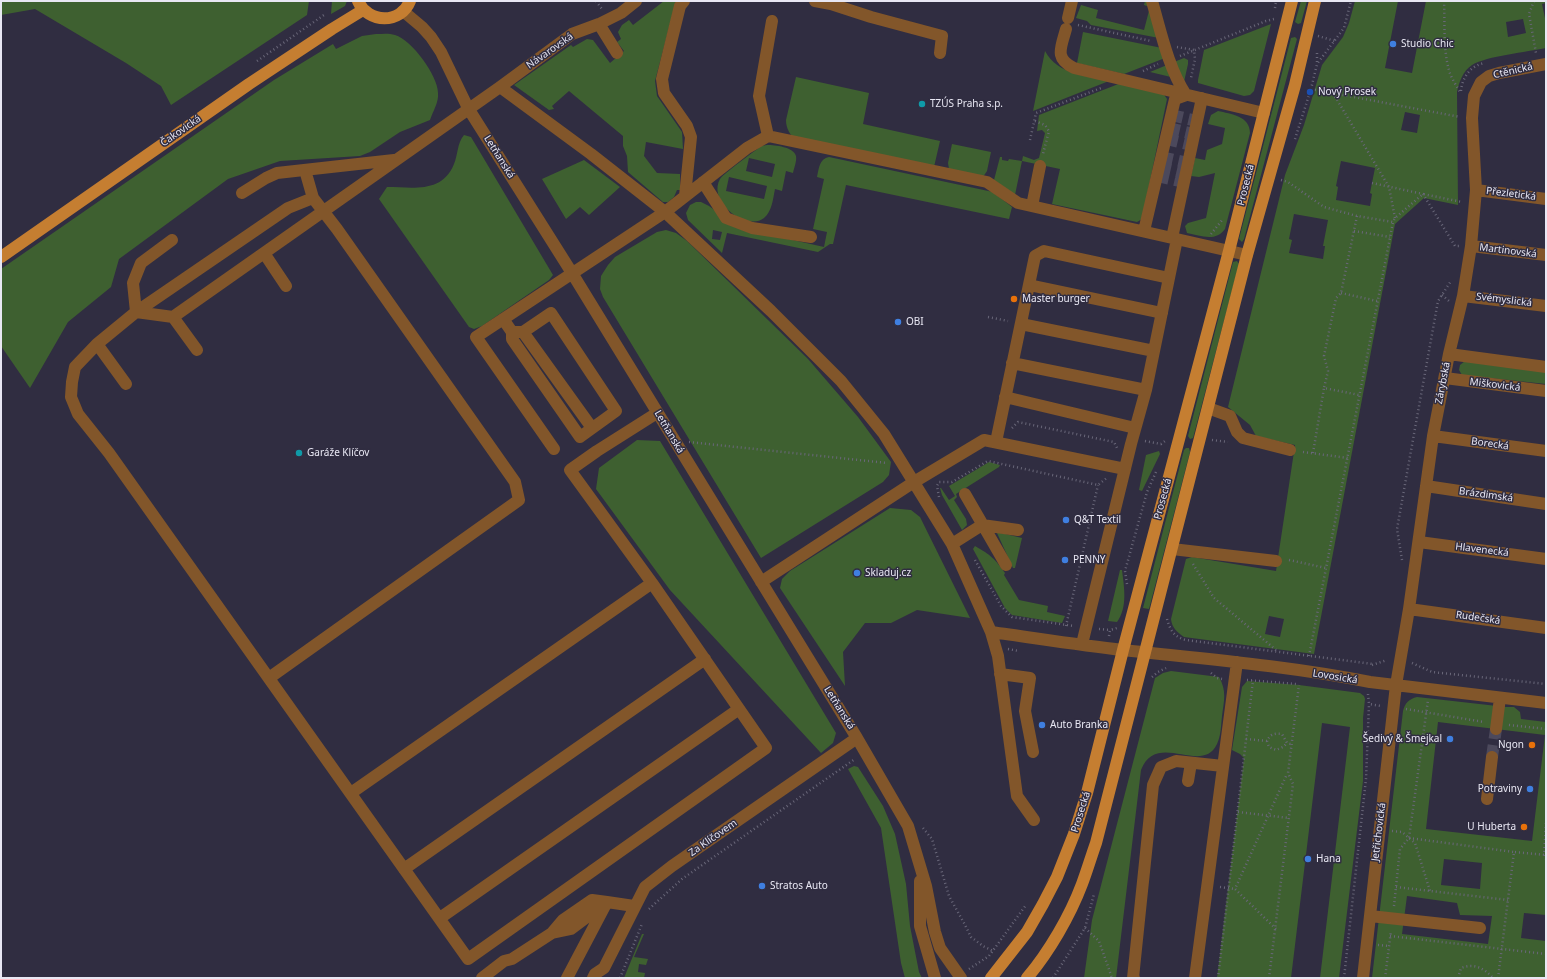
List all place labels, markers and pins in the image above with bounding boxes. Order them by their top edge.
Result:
place label: Studio Chic [1401,38,1454,50]
marker: Studio Chic [1388,39,1398,49]
place label: Nový Prosek [1318,86,1376,98]
marker: Nový Prosek [1305,87,1315,97]
place label: TZÚS Praha s.p. [930,98,1003,110]
marker: TZÚS Praha s.p. [917,99,927,109]
place label: Master burger [1022,293,1090,305]
marker: Master burger [1009,294,1019,304]
place label: OBI [906,316,924,328]
marker: OBI [893,317,903,327]
place label: Garáže Klíčov [307,447,369,459]
marker: Garáže Klíčov [294,448,304,458]
place label: Q&T Textil [1074,514,1121,526]
marker: Q&T Textil [1061,515,1071,525]
place label: PENNY [1073,554,1105,566]
marker: PENNY [1060,555,1070,565]
place label: Skladuj.cz [865,567,911,579]
marker: Skladuj.cz [852,568,862,578]
place label: Auto Branka [1050,719,1108,731]
marker: Auto Branka [1037,720,1047,730]
place label: Šedivý & Šmejkal [1363,733,1442,745]
marker: Šedivý & Šmejkal [1445,734,1455,744]
place label: Ngon [1498,739,1524,751]
marker: Ngon [1527,740,1537,750]
place label: Potraviny [1478,783,1522,795]
marker: Potraviny [1525,784,1535,794]
place label: U Huberta [1467,821,1516,833]
marker: U Huberta [1519,822,1529,832]
place label: Hana [1316,853,1341,865]
marker: Hana [1303,854,1313,864]
place label: Stratos Auto [770,880,828,892]
marker: Stratos Auto [757,881,767,891]

